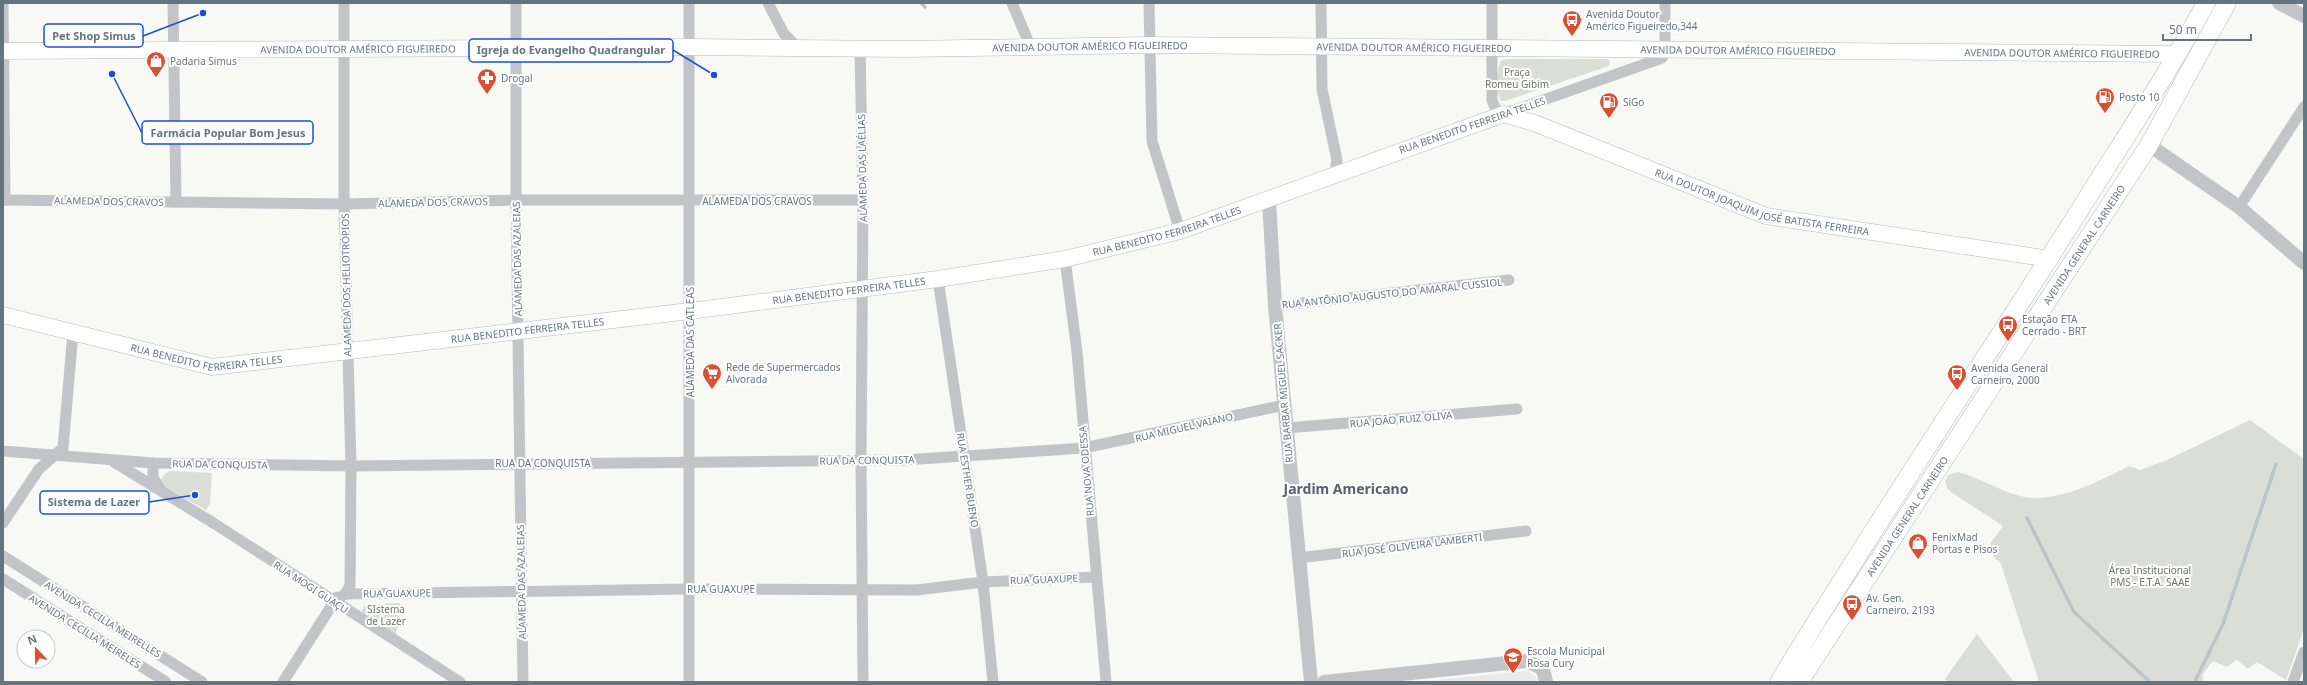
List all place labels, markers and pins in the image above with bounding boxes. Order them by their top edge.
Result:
place label: Avenida Doutor Américo Figueiredo,344 [1586,7,1698,33]
bus stop icon: Avenida Doutor Américo Figueiredo,344 [1561,9,1583,37]
callout: Pet Shop Simus [44,24,143,47]
callout: Igreja do Evangelho Quadrangular [469,39,673,62]
shop icon: Padaria Simus [145,50,167,78]
place label: Padaria Simus [170,54,237,68]
pharmacy icon: Drogal [476,67,498,95]
place label: Drogal [501,71,533,85]
fuel station icon: Posto 10 [2094,86,2116,114]
place label: Posto 10 [2119,90,2160,104]
fuel station icon: SiGo [1598,91,1620,119]
place label: SiGo [1623,95,1644,109]
callout: Farmácia Popular Bom Jesus [142,121,313,144]
place label: Estação ETA Cerrado - BRT [2022,312,2087,338]
bus stop icon: Estação ETA Cerrado - BRT [1997,314,2019,342]
place label: Rede de Supermercados Alvorada [726,360,841,386]
place label: Avenida General Carneiro, 2000 [1971,361,2048,387]
supermarket icon: Rede de Supermercados Alvorada [701,362,723,390]
bus stop icon: Avenida General Carneiro, 2000 [1946,363,1968,391]
callout: Sistema de Lazer [40,491,149,514]
place label: FenixMad Portas e Pisos [1932,530,1998,556]
shop icon: FenixMad Portas e Pisos [1907,532,1929,560]
place label: Av. Gen. Carneiro, 2193 [1866,591,1935,617]
bus stop icon: Av. Gen. Carneiro, 2193 [1841,593,1863,621]
place label: Escola Municipal Rosa Cury [1527,644,1605,670]
school or university icon: Escola Municipal Rosa Cury [1502,646,1524,674]

